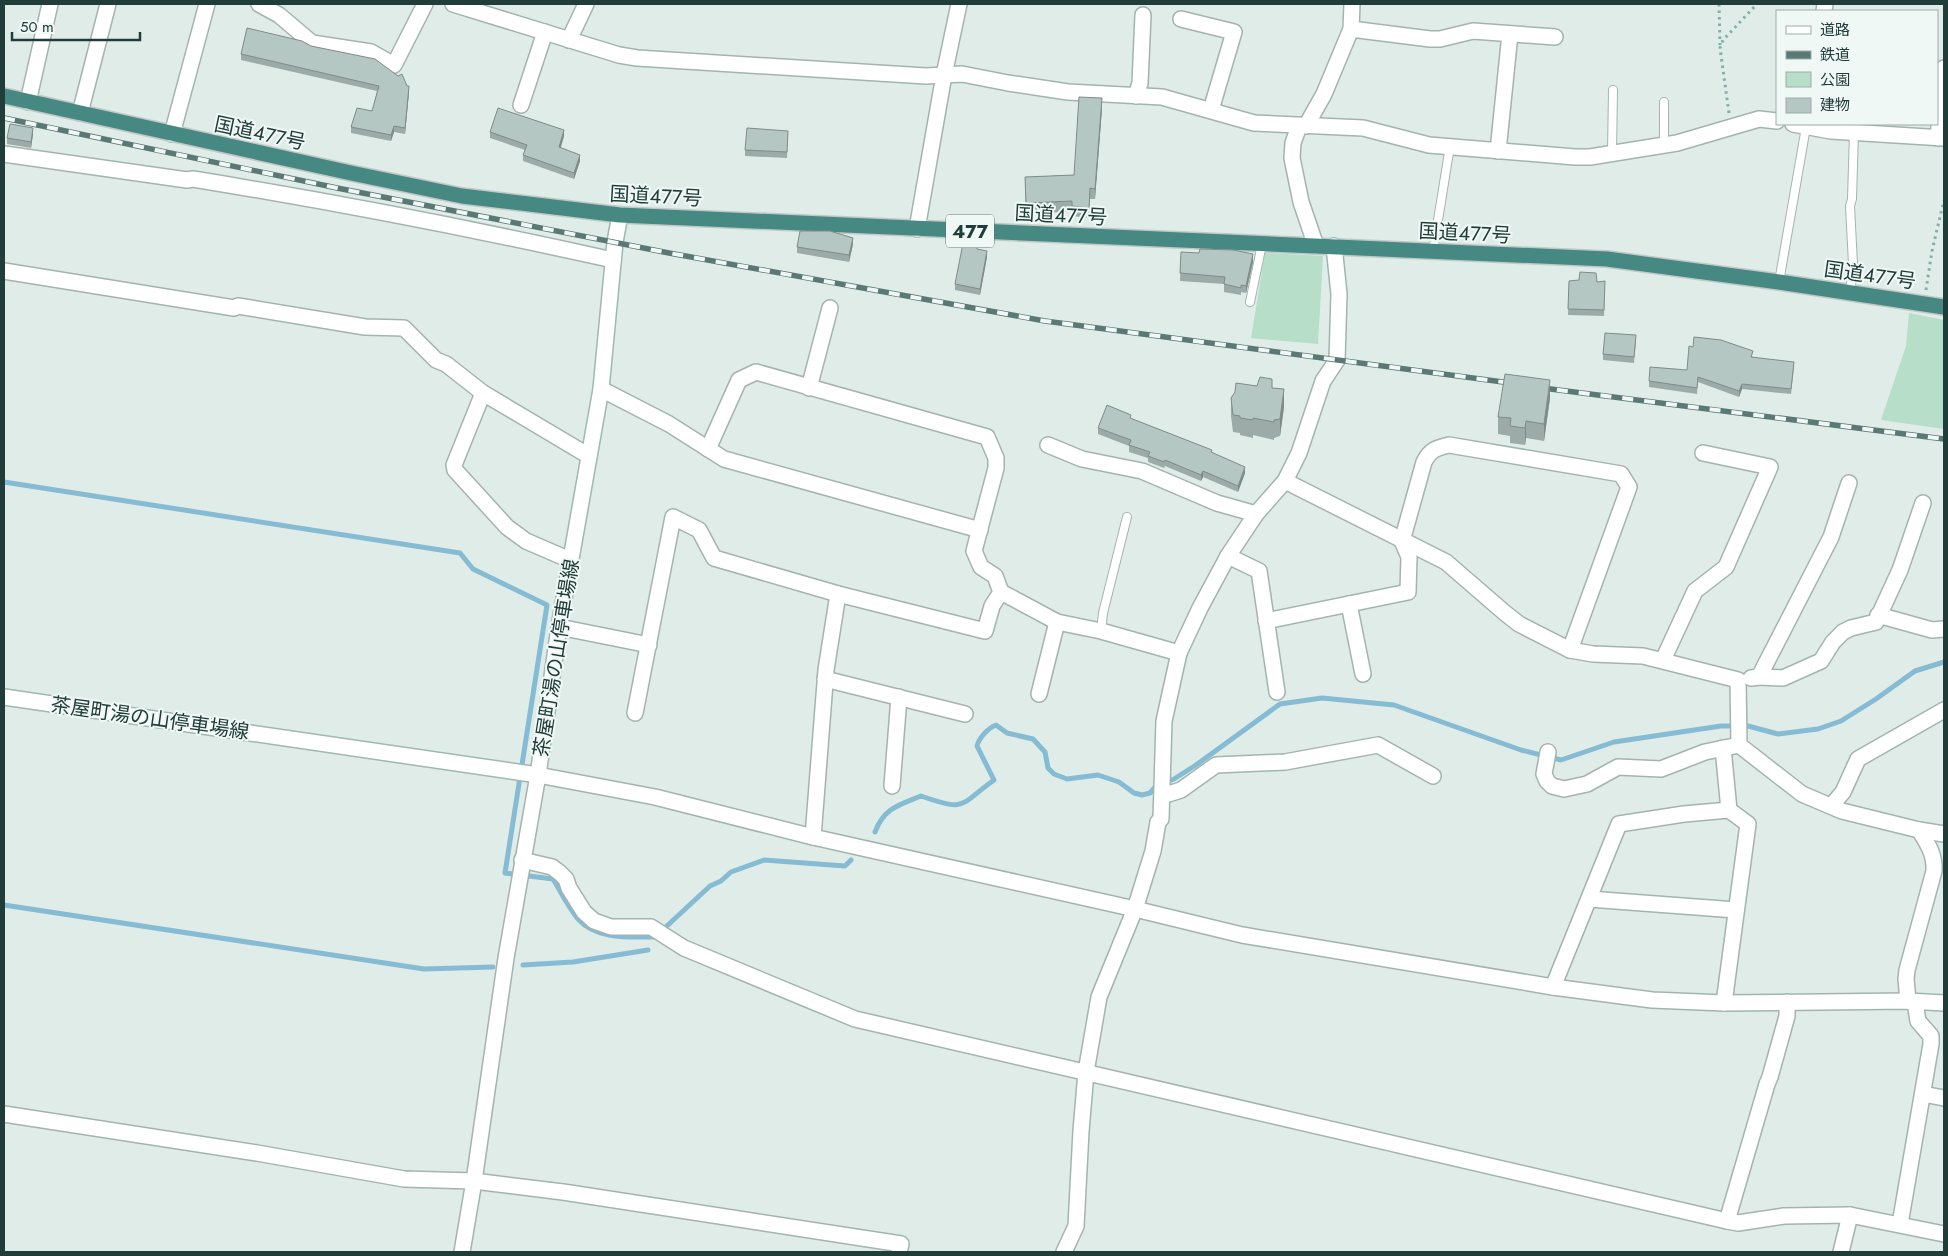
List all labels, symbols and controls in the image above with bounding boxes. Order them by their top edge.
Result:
scale bar [12,10,140,42]
legend [1776,10,1938,125]
text: 50 m [20,16,54,38]
text: 道路 [1820,19,1850,41]
text: 鉄道 [1820,44,1850,66]
text: 公園 [1820,69,1850,91]
text: 建物 [1820,94,1850,116]
street label: 国道477号 [212,110,308,157]
street label: 国道477号 [609,180,703,213]
street label: 国道477号 [1014,199,1108,232]
road number: 477 [946,215,994,248]
street label: 国道477号 [1418,217,1512,250]
street label: 国道477号 [1822,255,1918,296]
street label: 茶屋町湯の山停車場線 [527,557,586,759]
street label: 茶屋町湯の山停車場線 [49,690,251,747]

